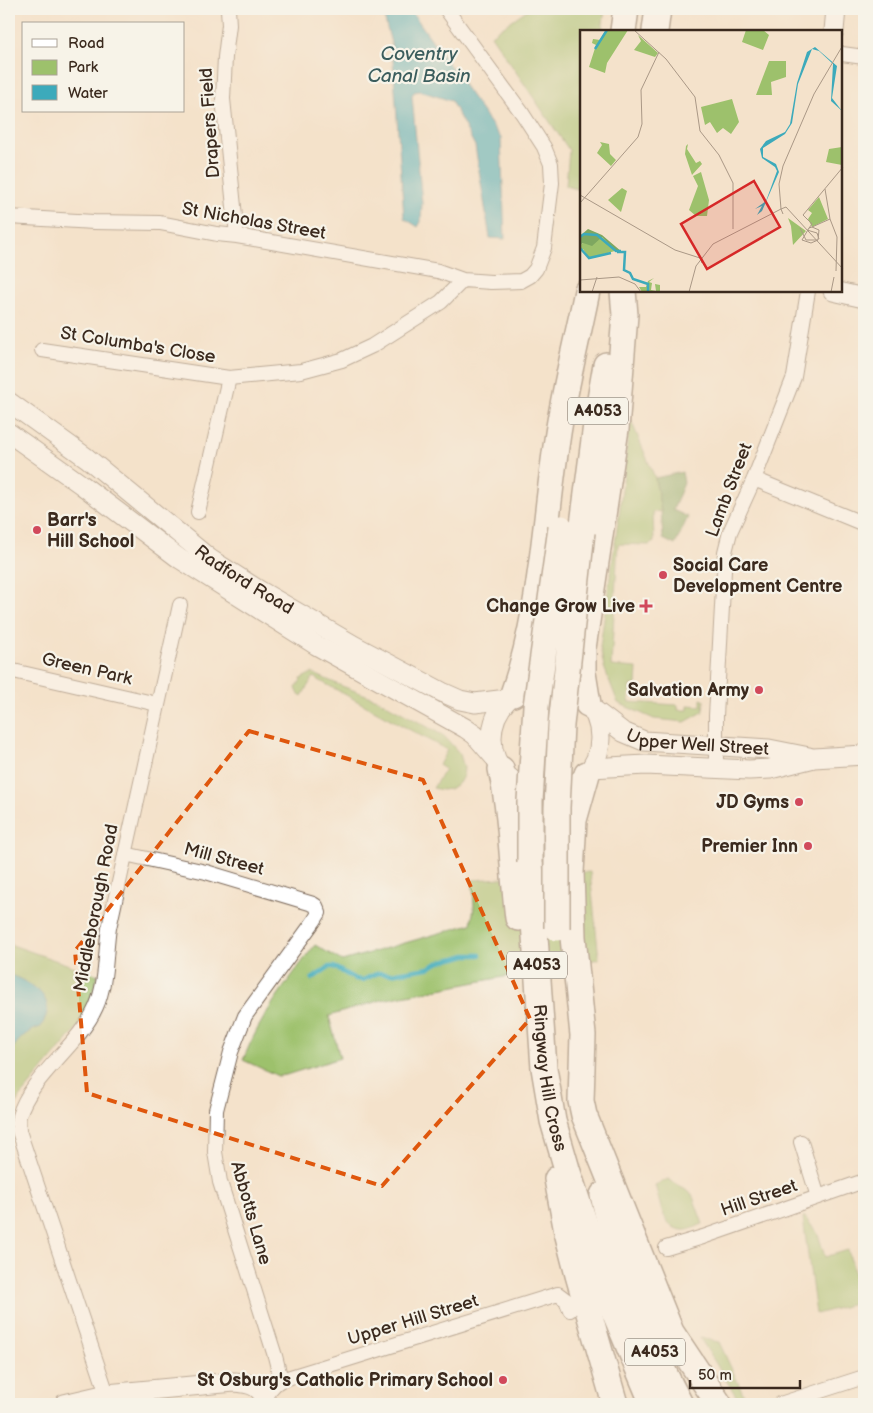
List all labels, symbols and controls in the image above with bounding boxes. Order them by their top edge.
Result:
legend [22,22,185,112]
inset map [580,30,843,292]
text: Road [68,34,104,53]
water label: Coventry Canal Basin [367,43,471,88]
text: Park [68,58,99,77]
street label: Drapers Field [196,67,224,179]
text: Water [68,84,108,103]
street label: St Nicholas Street [180,198,328,244]
street label: St Columba's Close [59,322,217,368]
road number: A4053 [568,398,628,424]
street label: Lamb Street [701,440,757,540]
place label: Barr's Hill School [47,510,134,552]
marker: Barr's Hill School [31,524,43,536]
street label: Radford Road [190,540,298,619]
place label: Social Care Development Centre [673,555,842,597]
marker: Social Care Development Centre [657,569,669,581]
place label: Change Grow Live [486,596,635,617]
marker: Change Grow Live [639,599,653,613]
street label: Green Park [40,648,134,690]
place label: Salvation Army [628,680,750,701]
marker: Salvation Army [753,684,765,696]
street label: Upper Well Street [623,724,770,759]
place label: JD Gyms [716,792,789,813]
marker: JD Gyms [793,796,805,808]
street label: Middleborough Road [69,822,123,994]
place label: Premier Inn [701,836,798,857]
street label: Mill Street [182,838,267,880]
marker: Premier Inn [802,840,814,852]
road number: A4053 [507,952,567,978]
street label: Ringway Hill Cross [529,1004,572,1154]
street label: Abbotts Lane [226,1159,276,1268]
street label: Hill Street [718,1175,800,1221]
street label: Upper Hill Street [345,1290,481,1350]
road number: A4053 [625,1338,685,1365]
scale bar [690,1358,800,1390]
text: 50 m [698,1366,732,1385]
place label: St Osburg's Catholic Primary School [197,1370,493,1391]
marker: St Osburg's Catholic Primary School [497,1374,509,1386]

